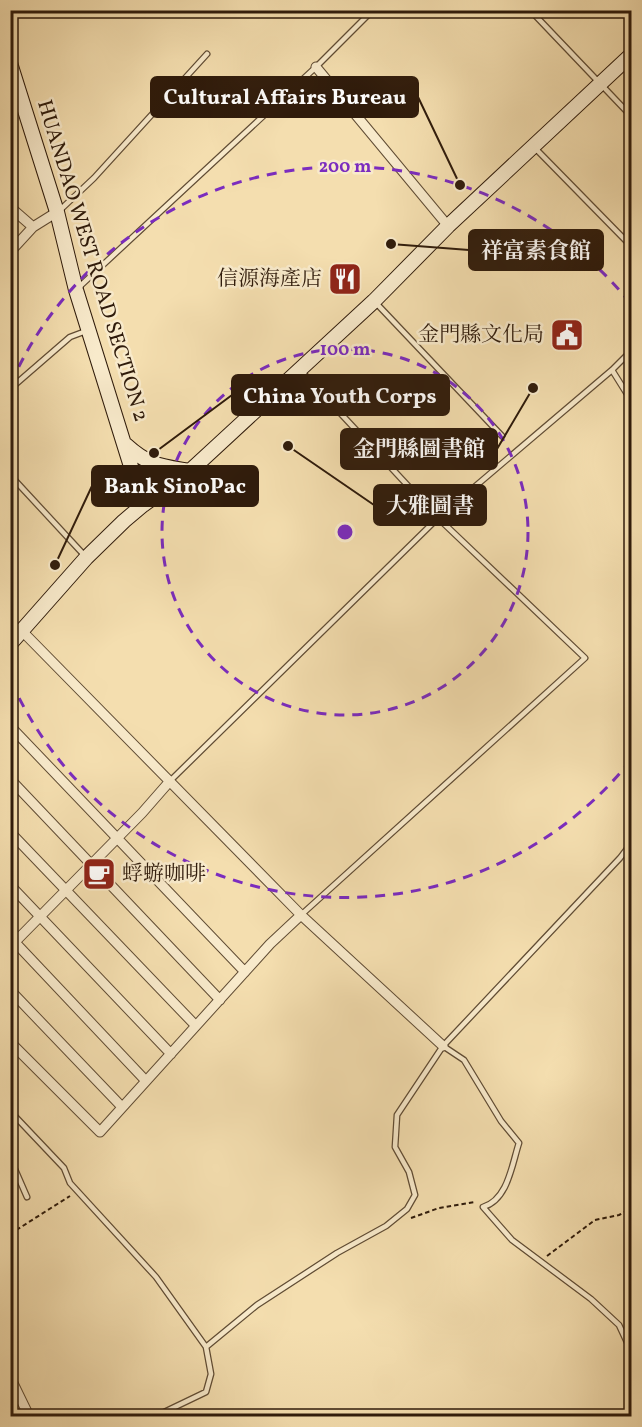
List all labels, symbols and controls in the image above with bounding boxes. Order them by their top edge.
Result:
callout: Cultural Affairs Bureau [151,77,418,117]
text: Cultural Affairs Bureau [163,83,407,114]
street label: HUANDAO WEST ROAD SECTION 2 [29,97,155,425]
text: 200 m [319,155,371,180]
callout: 祥富素食館 [469,230,603,270]
text: 祥富素食館 [481,237,591,268]
restaurant icon: 信源海產店 [327,261,363,297]
place label: 信源海產店 [217,265,322,294]
public building icon: 金門縣文化局 [549,317,585,353]
place label: 金門縣文化局 [418,321,544,350]
text: 100 m [320,338,370,363]
callout: China Youth Corps [232,375,449,415]
text: China Youth Corps [243,382,437,413]
callout: 金門縣圖書館 [341,429,497,469]
text: 金門縣圖書館 [353,435,485,466]
callout: Bank SinoPac [92,466,258,506]
text: Bank SinoPac [104,472,246,503]
callout: 大雅圖書 [374,485,486,525]
text: 大雅圖書 [386,492,474,523]
centre of rings [335,522,355,542]
cafe icon: 蜉蝣咖啡 [81,856,117,892]
place label: 蜉蝣咖啡 [122,860,206,889]

